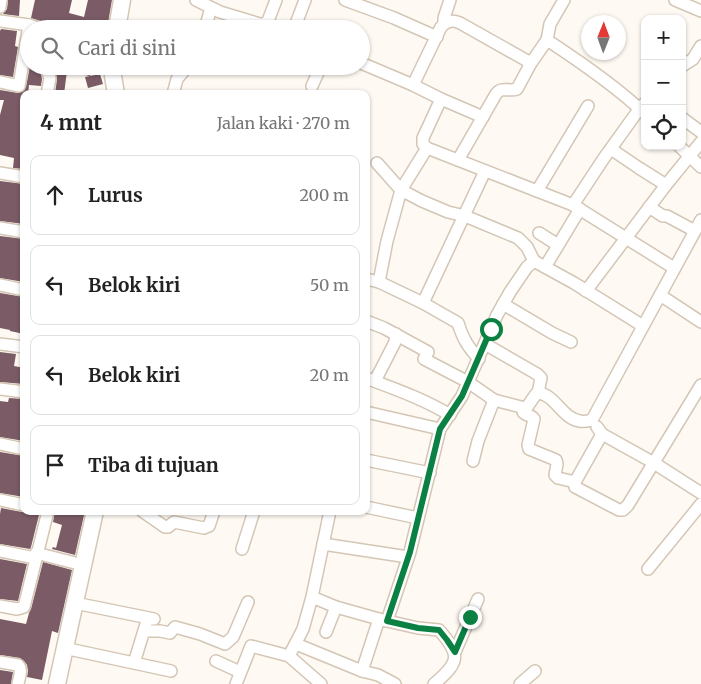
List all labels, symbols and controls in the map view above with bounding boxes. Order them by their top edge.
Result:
north arrow [581,15,626,60]
map controls [641,15,686,150]
button: + [641,15,686,60]
search box [20,20,370,75]
icon: search [38,34,66,62]
text: Cari di sini [78,36,176,60]
button: − [641,60,686,105]
button: locate [641,105,686,150]
text: 4 mnt [40,109,102,136]
text: Jalan kaki · 270 m [217,113,350,133]
icon: ahead [41,181,69,209]
text: Lurus [88,183,143,207]
text: 200 m [299,185,349,205]
icon: left [41,271,69,299]
text: Belok kiri [88,273,180,297]
text: 50 m [310,275,349,295]
route start [480,318,503,341]
icon: left [41,361,69,389]
text: Belok kiri [88,363,180,387]
text: 20 m [310,365,349,385]
icon: arrive [41,451,69,479]
text: Tiba di tujuan [88,453,219,477]
route end [459,606,482,629]

